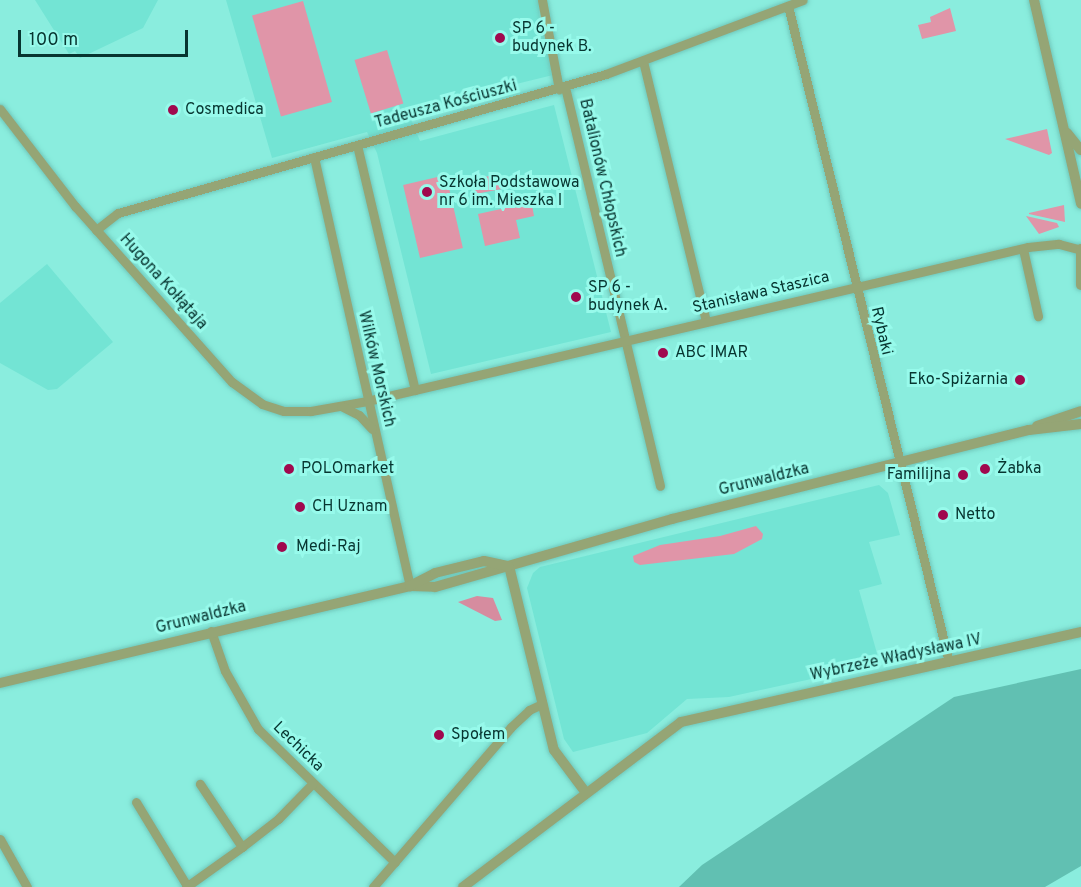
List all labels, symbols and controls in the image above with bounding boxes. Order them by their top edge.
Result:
scale bar [21,18,190,56]
place label: SP 6 - budynek B. [512,19,592,57]
text: 100 m [29,29,78,52]
marker: SP 6 - budynek B. [493,31,507,45]
street label: Tadeusza Kościuszki [373,77,519,133]
street label: Batalionów Chłopskich [574,97,630,259]
place label: Cosmedica [185,100,264,120]
marker: Cosmedica [166,103,180,117]
place label: Szkoła Podstawowa nr 6 im. Mieszka I [439,173,580,211]
marker: Szkoła Podstawowa nr 6 im. Mieszka I [420,185,434,199]
street label: Hugona Kołłątaja [115,230,211,334]
street label: Stanisława Staszica [691,268,831,318]
place label: SP 6 - budynek A. [588,278,668,316]
marker: SP 6 - budynek A. [569,290,583,304]
street label: Rybaki [866,305,896,357]
street label: Wilków Morskich [353,309,399,429]
place label: ABC IMAR [675,343,748,363]
marker: ABC IMAR [656,346,670,360]
place label: Eko-Spiżarnia [908,370,1008,390]
marker: Eko-Spiżarnia [1013,373,1027,387]
place label: POLOmarket [301,459,394,479]
street label: Grunwaldzka [717,459,811,501]
place label: Żabka [997,459,1041,479]
marker: POLOmarket [282,462,296,476]
marker: Żabka [978,462,992,476]
place label: Familijna [887,465,951,485]
marker: Familijna [956,468,970,482]
place label: CH Uznam [312,497,388,517]
marker: CH Uznam [293,500,307,514]
place label: Netto [955,505,995,525]
marker: Netto [936,508,950,522]
place label: Medi-Raj [296,537,360,557]
marker: Medi-Raj [273,538,291,556]
street label: Grunwaldzka [154,597,248,639]
street label: Wybrzeże Władysława IV [808,630,984,686]
street label: Lechicka [269,718,327,776]
place label: Społem [451,725,505,745]
marker: Społem [432,728,446,742]

